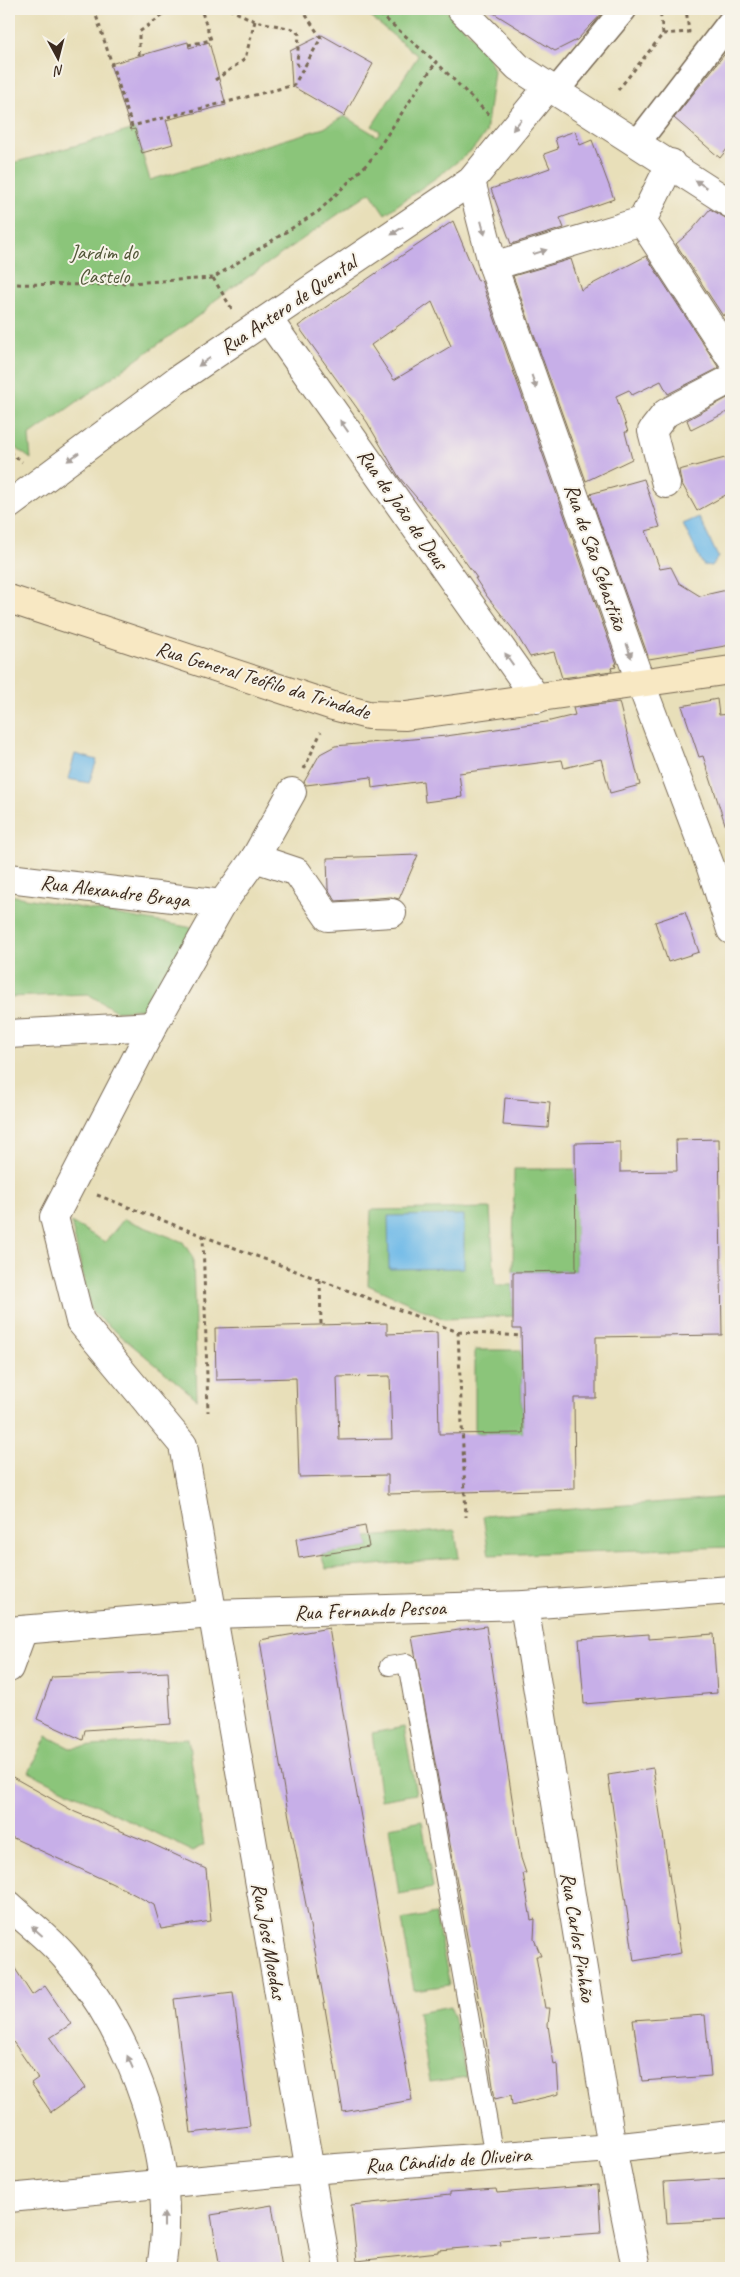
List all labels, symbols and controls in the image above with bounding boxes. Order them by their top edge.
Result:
north arrow [32,32,82,82]
text: N [52,61,65,80]
one-way arrow [512,118,523,131]
one-way arrow [694,179,708,188]
one-way arrow [480,220,488,235]
one-way arrow [390,227,404,236]
park label: Jardim do Castelo [69,239,139,289]
one-way arrow [533,247,548,255]
street label: Rua Antero de Quental [215,248,364,360]
one-way arrow [197,357,211,367]
one-way arrow [530,375,538,390]
one-way arrow [339,419,349,433]
street label: Rua de João de Deus [352,444,455,576]
one-way arrow [67,452,80,463]
street label: Rua de São Sebastião [559,480,634,635]
street label: Rua General Teófilo da Trindade [153,635,374,725]
one-way arrow [626,643,633,658]
one-way arrow [504,652,514,666]
street label: Rua Alexandre Braga [39,869,193,913]
street label: Rua Fernando Pessoa [294,1594,448,1626]
street label: Rua Carlos Pinhão [555,1870,601,2005]
street label: Rua José Moedas [246,1881,292,2003]
one-way arrow [32,1925,44,1937]
one-way arrow [125,2055,133,2069]
street label: Rua Cândido de Oliveira [364,2141,534,2179]
one-way arrow [160,2211,168,2227]

